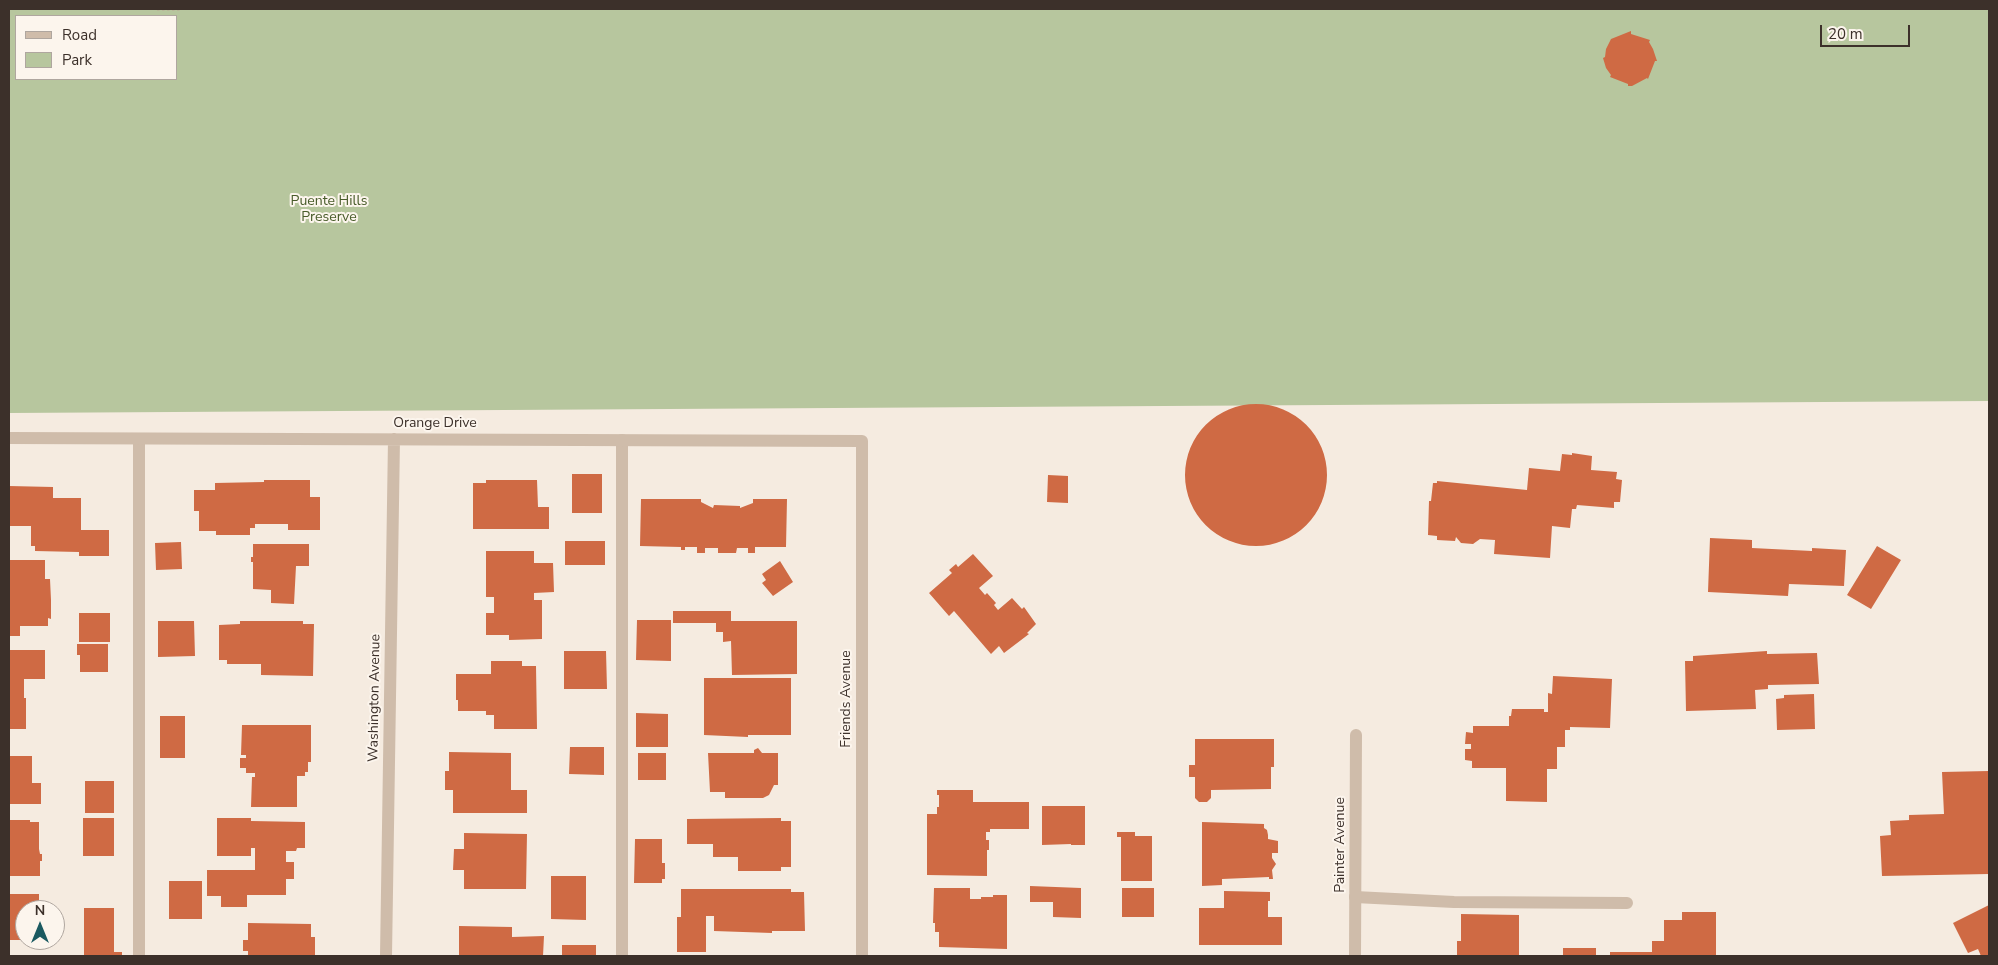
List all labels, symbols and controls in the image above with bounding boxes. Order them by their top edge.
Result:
legend [15,15,178,80]
scale bar [1823,15,1913,47]
text: 20 m [1828,24,1863,44]
text: Road [62,25,97,45]
text: Park [62,50,92,70]
park label: Puente Hills Preserve [291,194,367,226]
street label: Orange Drive [393,416,477,432]
street label: Washington Avenue [365,634,385,762]
street label: Friends Avenue [839,650,855,748]
street label: Painter Avenue [1333,797,1349,893]
north arrow [15,900,65,950]
text: N [35,901,45,920]

